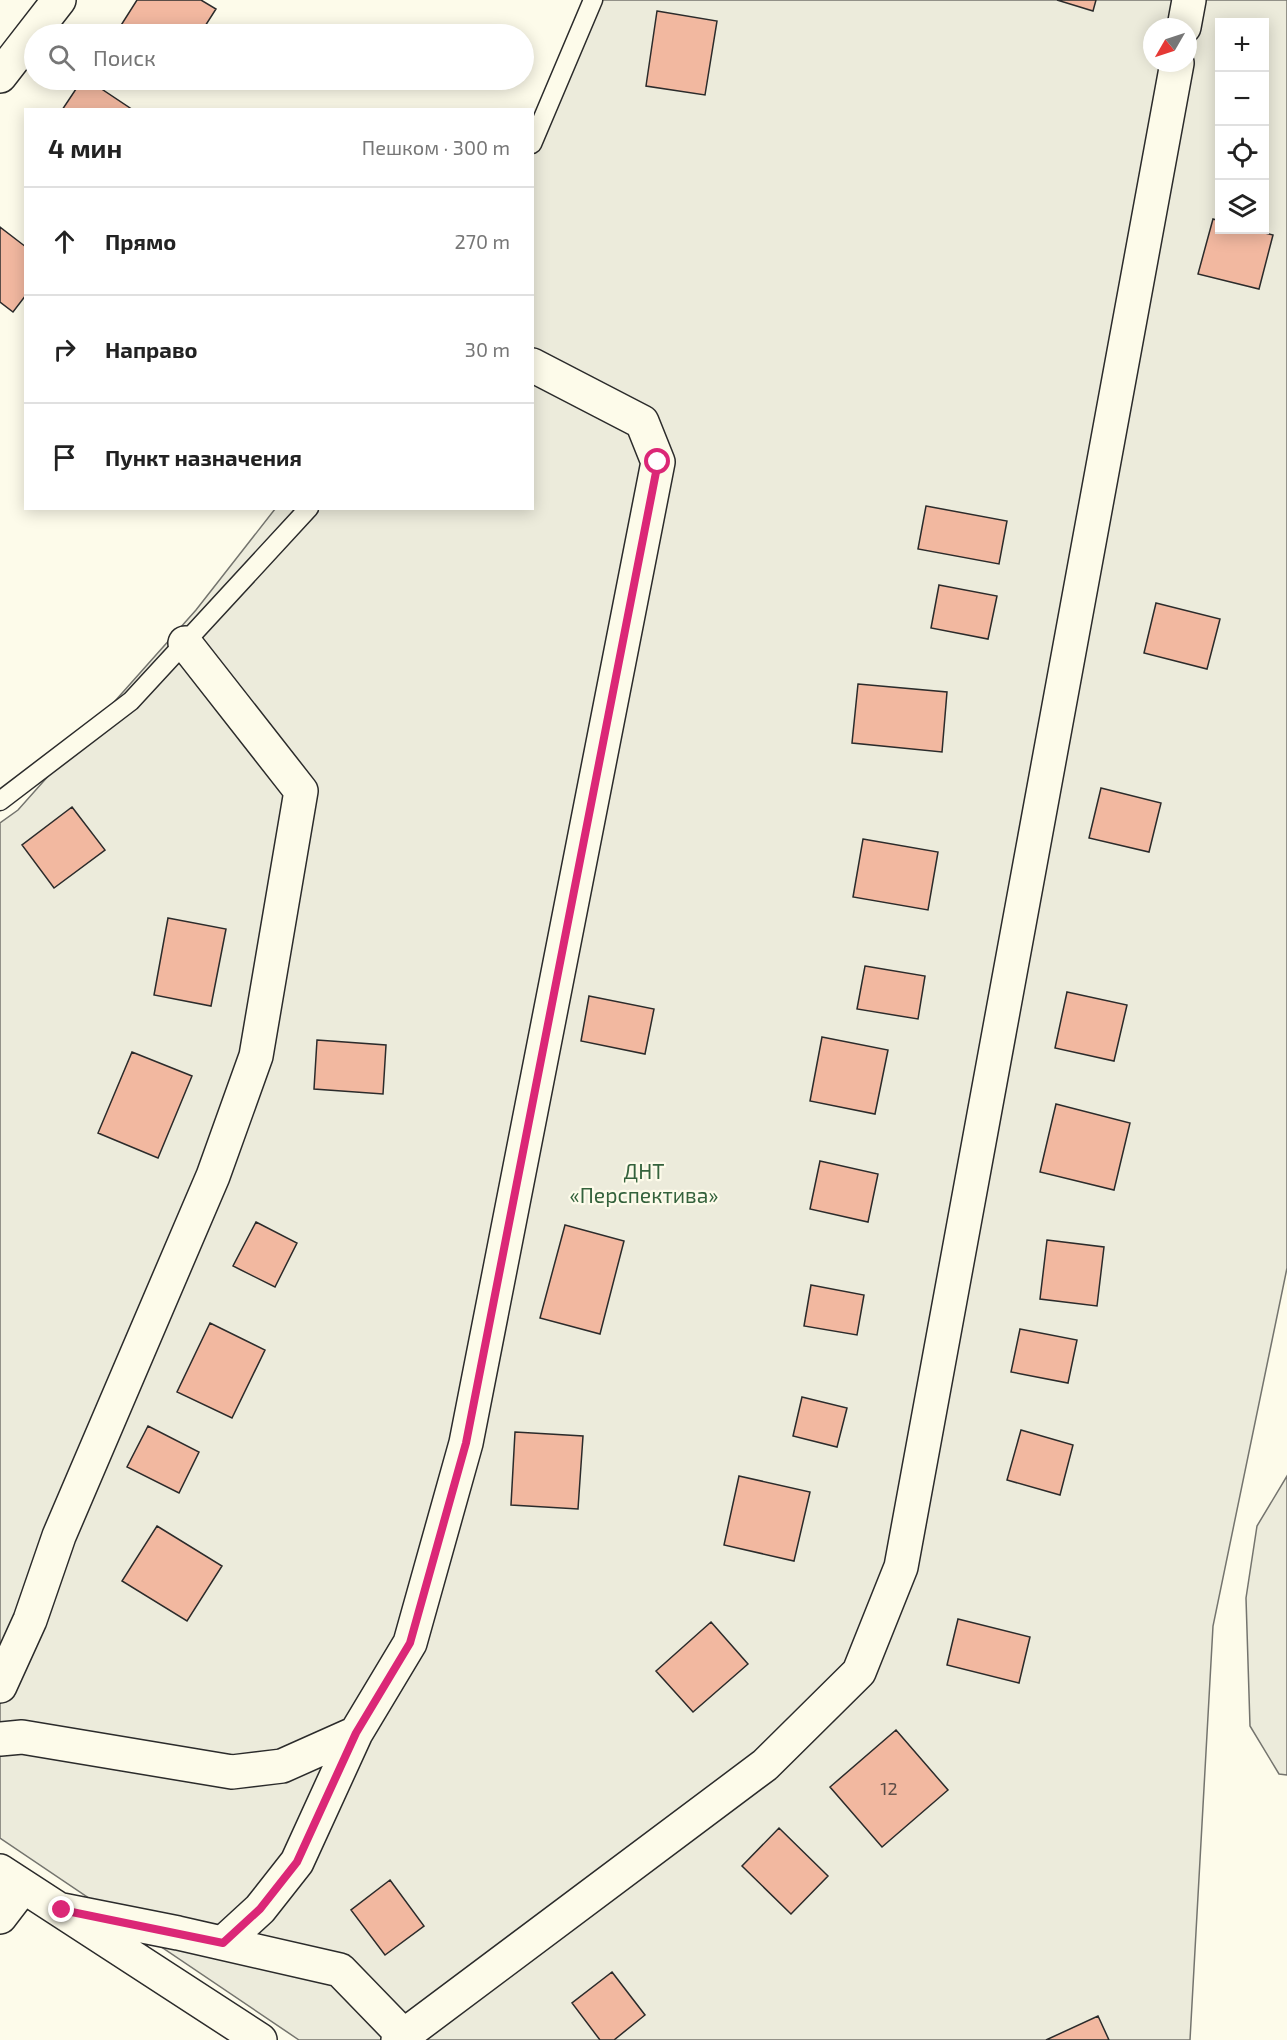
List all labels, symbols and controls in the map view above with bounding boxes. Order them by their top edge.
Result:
north arrow [1143,18,1197,72]
map controls [1215,18,1269,234]
button: + [1215,18,1269,72]
search box [24,24,534,90]
icon: search [45,41,78,74]
text: Поиск [93,44,156,70]
button: − [1215,72,1269,126]
button: locate [1215,126,1269,180]
text: 4 мин [48,132,122,163]
text: Пешком · 300 m [362,135,510,159]
button: layers [1215,180,1269,234]
icon: ahead [48,225,81,258]
text: Прямо [105,228,176,254]
text: 270 m [454,229,510,253]
icon: right [48,333,81,366]
text: Направо [105,336,198,362]
text: 30 m [465,337,510,361]
icon: arrive [48,441,81,474]
text: Пункт назначения [105,444,302,470]
route start [644,448,670,474]
park label: ДНТ «Перспектива» [570,1158,718,1207]
house number: 12 [880,1777,898,1799]
route end [48,1896,74,1922]

